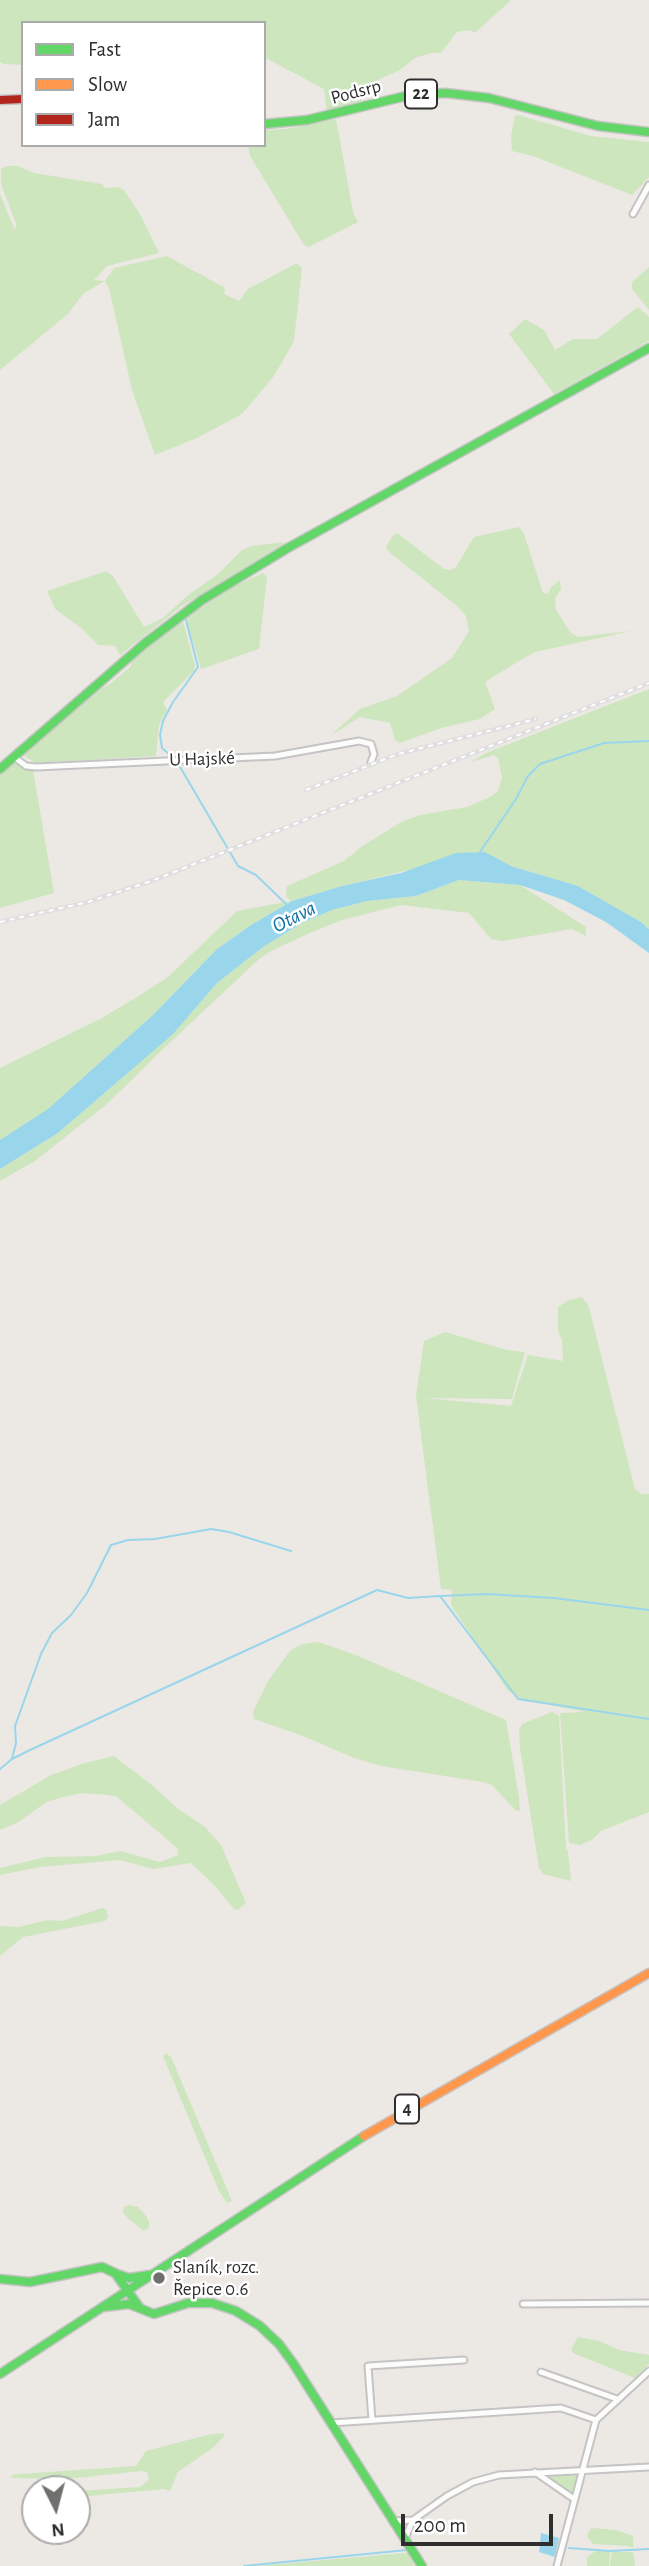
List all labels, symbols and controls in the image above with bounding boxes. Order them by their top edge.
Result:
legend [21,21,266,147]
text: Fast [88,39,121,60]
text: Slow [88,74,127,95]
street label: Podsrp [328,74,384,110]
road number: 22 [405,80,437,108]
text: Jam [88,109,120,130]
street label: U Hajské [169,746,235,772]
water label: Otava [268,895,320,939]
road number: 4 [395,2094,419,2124]
place label: Slaník, rozc. Řepice 0.6 [173,2256,259,2300]
marker: Slaník, rozc. Řepice 0.6 [151,2270,167,2286]
north arrow [21,2475,91,2545]
scale bar [404,2500,556,2544]
text: 200 m [414,2515,466,2536]
text: N [50,2519,66,2540]

